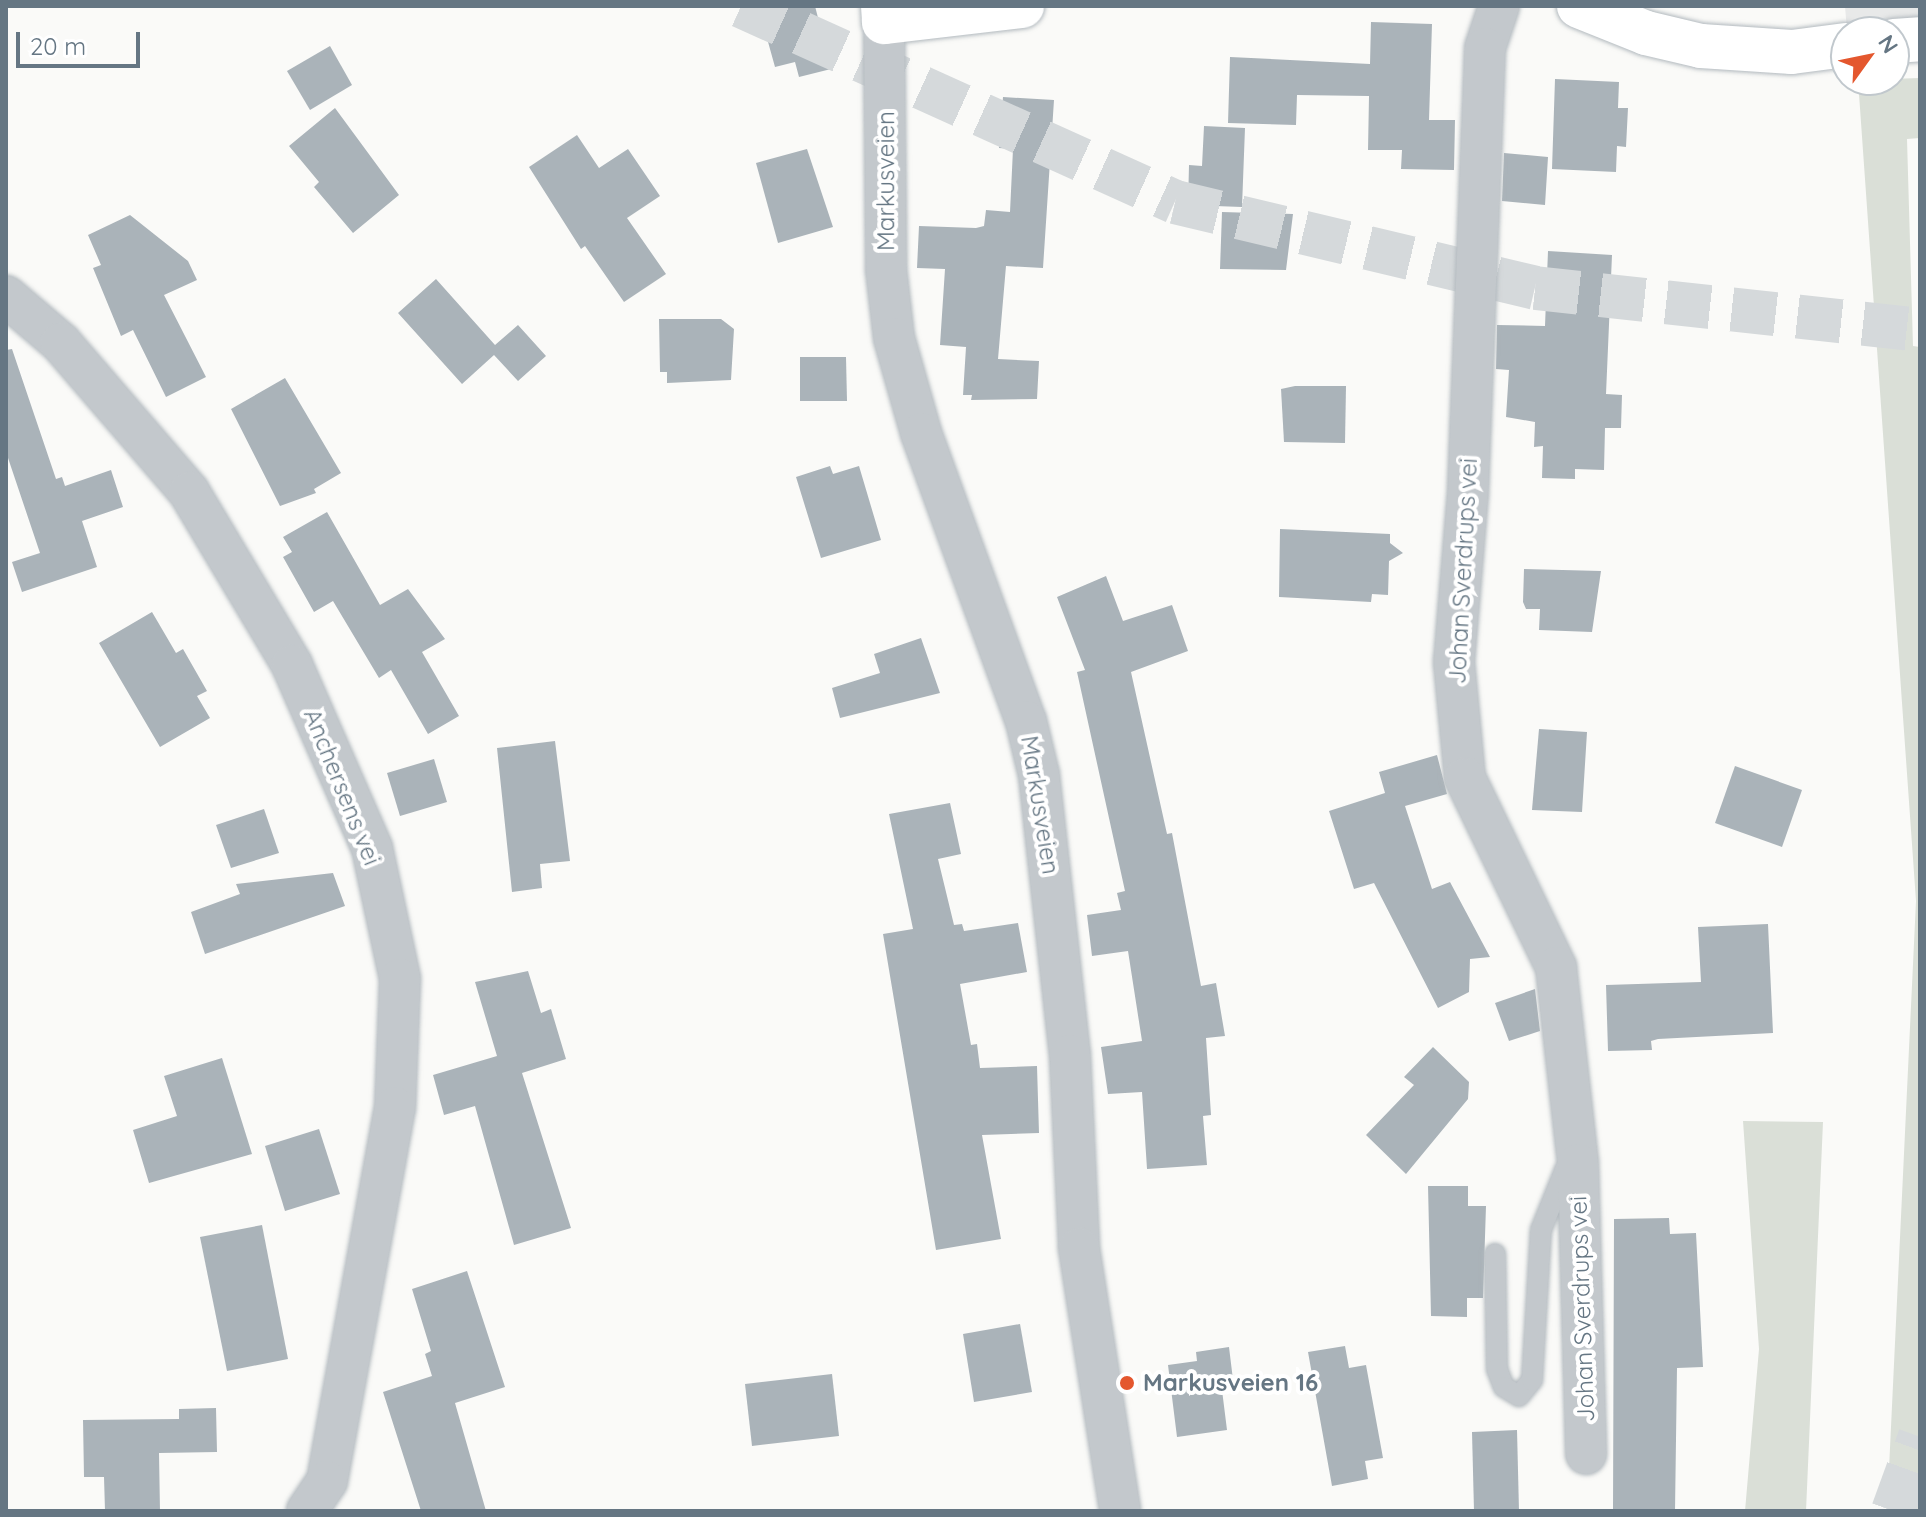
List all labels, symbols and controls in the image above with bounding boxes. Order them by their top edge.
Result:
scale bar [20,16,144,66]
north arrow [1830,16,1910,96]
text: N [1872,30,1905,58]
text: 20 m [30,31,86,61]
street label: Markusveien [872,111,900,251]
street label: Johan Sverdrups vei [1443,457,1483,685]
street label: Anchersens vei [298,705,386,869]
street label: Markusveien [1015,734,1065,876]
street label: Johan Sverdrups vei [1564,1195,1600,1423]
place label: Markusveien 16 [1143,1369,1318,1397]
marker: Markusveien 16 [1118,1374,1136,1392]

